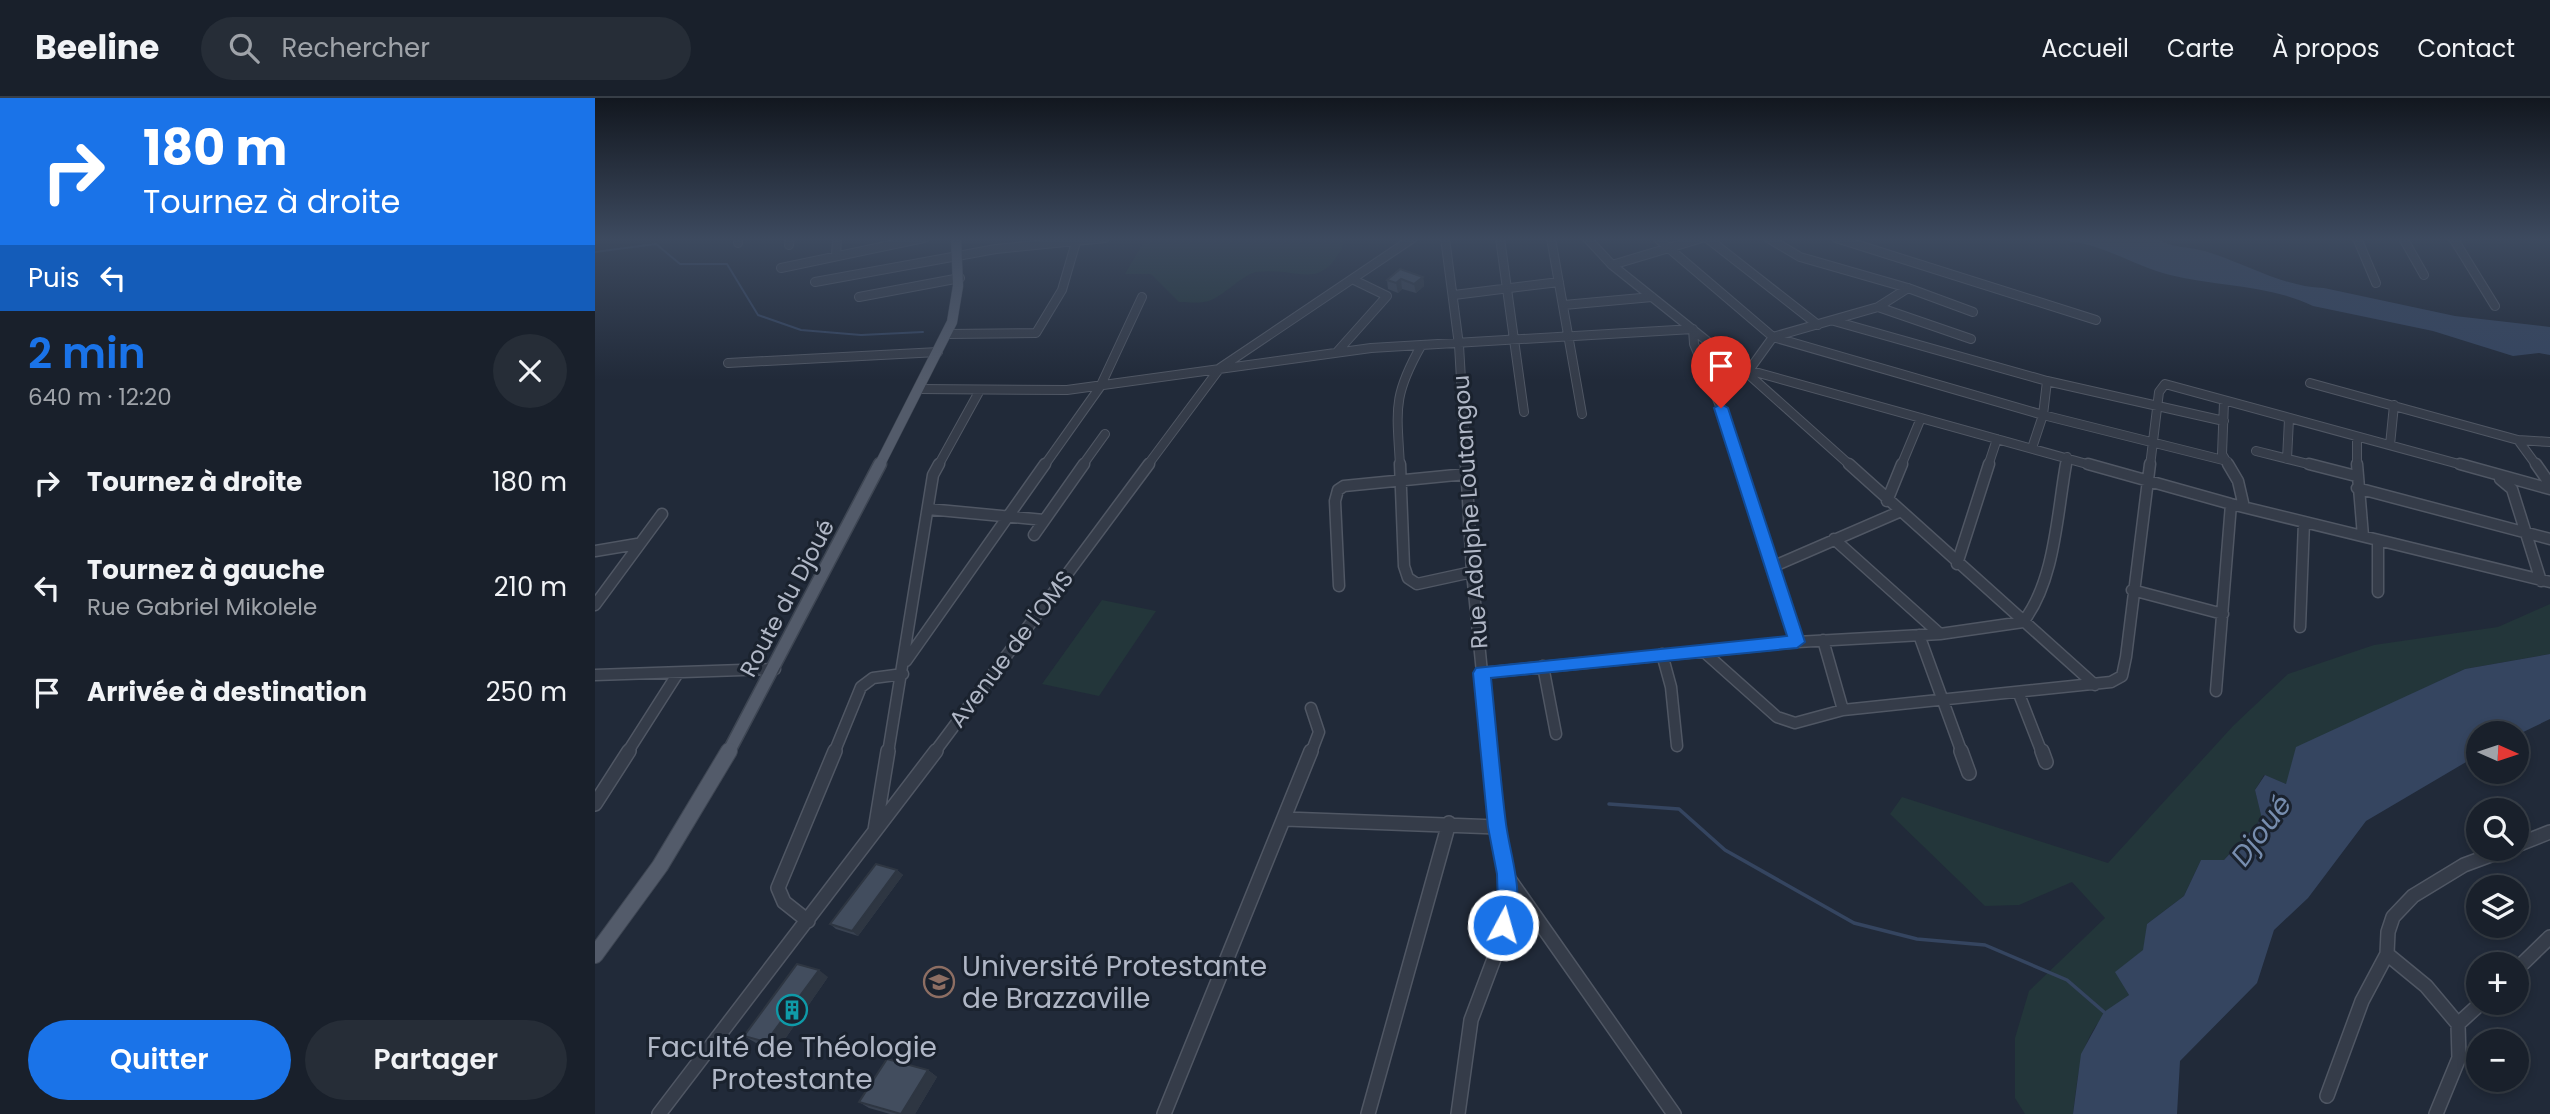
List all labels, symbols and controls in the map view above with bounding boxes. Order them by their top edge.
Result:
search box [201,17,691,80]
text: Beeline [35,24,159,71]
icon: search [225,29,263,67]
text: Rechercher [281,30,430,66]
text: Accueil [2042,32,2129,65]
text: Carte [2167,32,2234,65]
text: À propos [2272,32,2379,65]
text: Contact [2417,32,2515,65]
text: 180 m [143,114,287,182]
icon: right [28,126,119,217]
text: Tournez à droite [143,179,400,224]
icon: left [94,259,132,297]
text: Puis [28,260,80,296]
text: 2 min [28,324,146,383]
button: close [493,334,567,408]
pin [1691,336,1751,408]
icon: arrive [1702,347,1740,385]
street label: Rue Adolphe Loutangou [1444,374,1496,650]
text: 640 m · 12:20 [28,381,172,413]
icon: right [28,464,66,502]
text: Tournez à droite [87,464,302,500]
text: 180 m [492,464,567,500]
street label: Route du Djoué [732,514,842,682]
text: Tournez à gauche [87,552,325,588]
street label: Avenue de l'OMS [941,564,1081,734]
icon: left [28,569,66,607]
text: 210 m [494,569,567,605]
text: Rue Gabriel Mikolele [87,591,317,623]
icon: arrive [28,674,66,712]
text: Arrivée à destination [87,674,367,710]
text: 250 m [486,674,567,710]
north arrow [2466,721,2529,784]
map controls [2466,721,2529,1092]
water label: Djoué [2222,787,2301,874]
button: search [2466,798,2529,861]
button: layers [2466,875,2529,938]
position arrow [1466,888,1540,962]
place label: Université Protestante de Brazzaville [962,947,1267,1018]
button: + [2466,952,2529,1015]
school or university icon: Université Protestante de Brazzaville [922,965,956,999]
building icon: Faculté de Théologie Protestante [775,993,809,1027]
button: Quitter [28,1020,291,1100]
button: Partager [305,1020,567,1100]
place label: Faculté de Théologie Protestante [647,1028,937,1099]
button: − [2466,1029,2529,1092]

